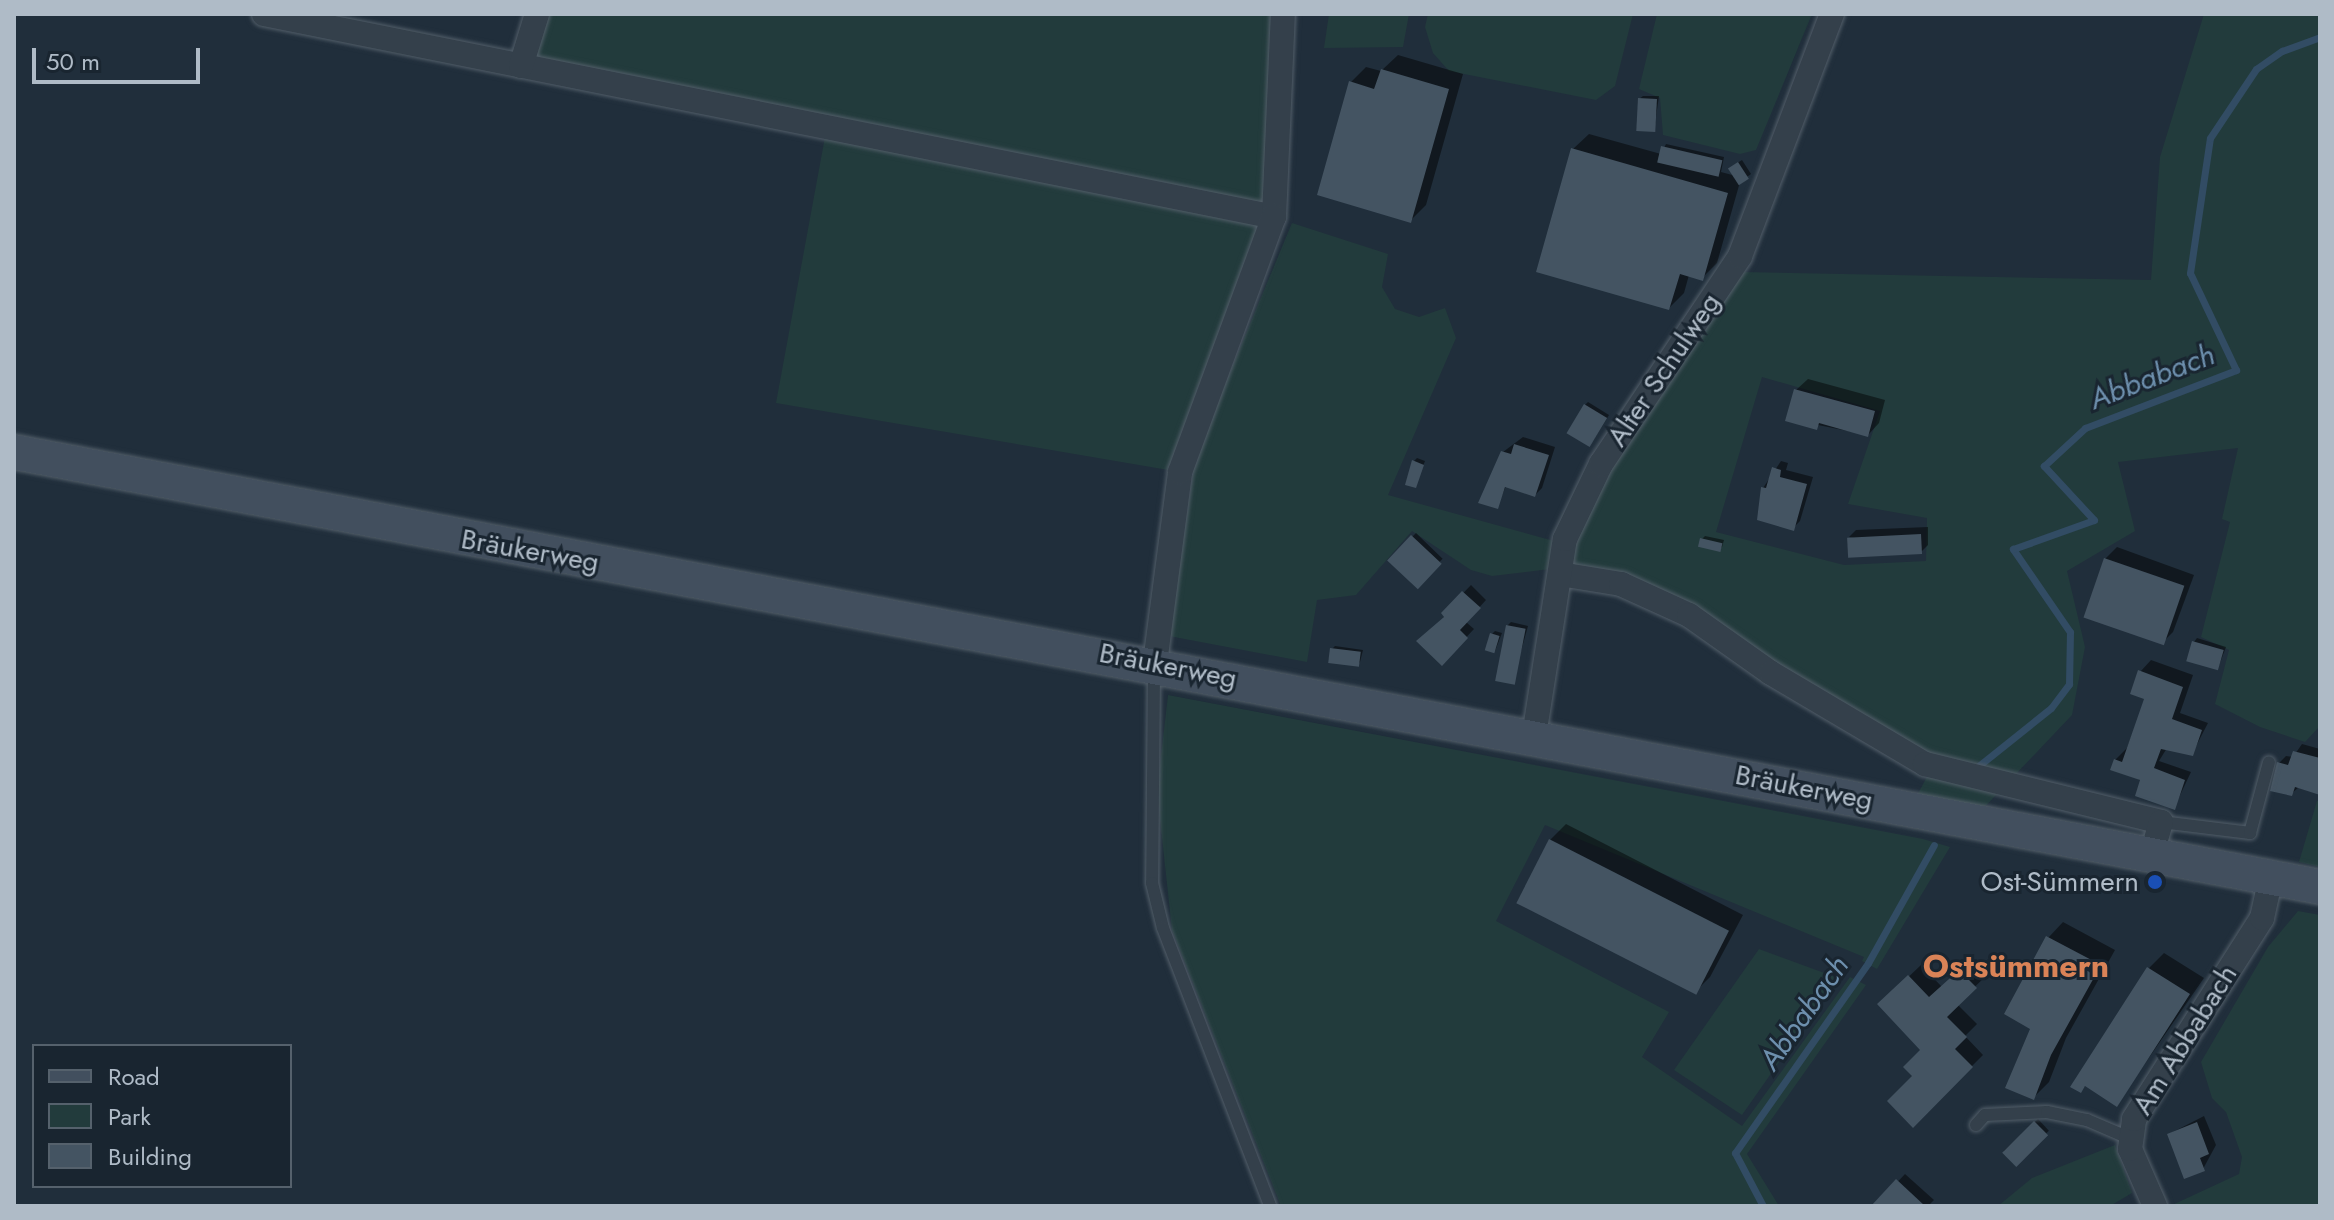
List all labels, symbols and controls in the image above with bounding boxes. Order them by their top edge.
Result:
scale bar [36,32,204,82]
text: 50 m [46,44,100,79]
street label: Alter Schulweg [1600,287,1728,453]
water label: Abbabach [2084,337,2220,417]
street label: Bräukerweg [459,522,601,580]
street label: Bräukerweg [1096,636,1240,696]
street label: Bräukerweg [1732,758,1876,818]
place label: Ost-Sümmern [1981,865,2139,899]
marker: Ost-Sümmern [2146,873,2164,891]
district label: Ostsümmern [1923,947,2109,985]
water label: Abbabach [1752,949,1856,1077]
street label: Am Abbabach [2126,959,2244,1121]
legend [32,1044,292,1188]
text: Road [108,1059,160,1094]
text: Park [108,1099,151,1134]
text: Building [108,1139,192,1174]

